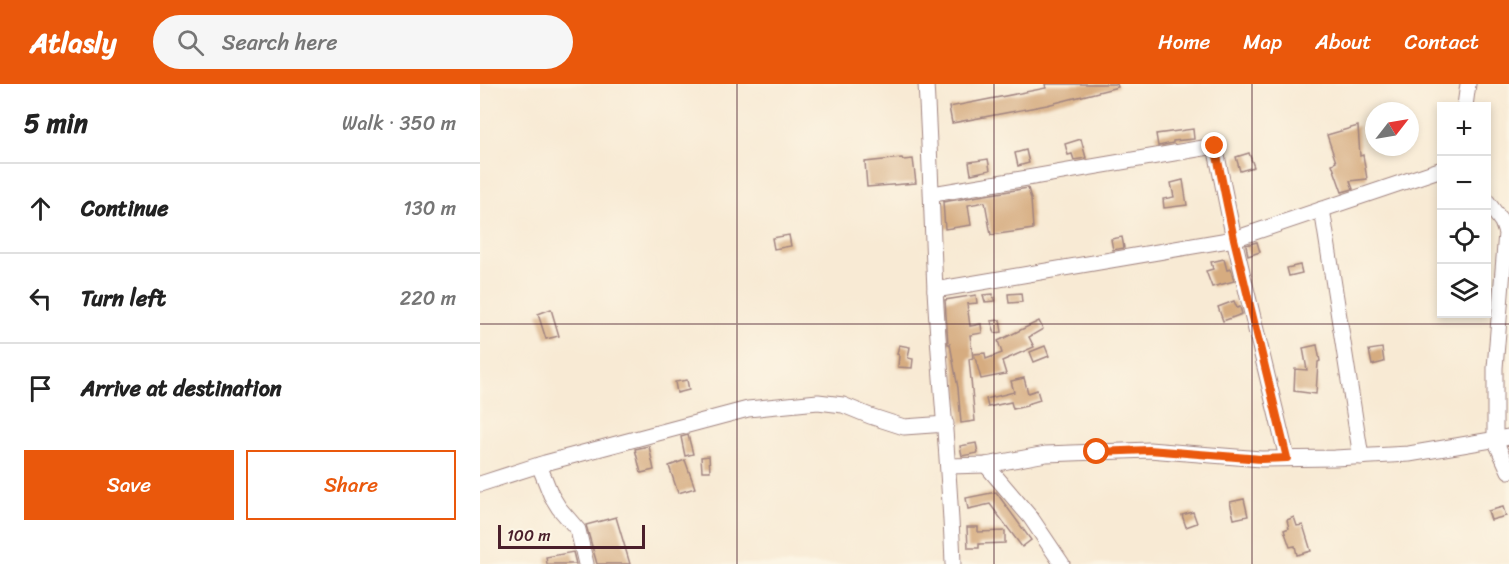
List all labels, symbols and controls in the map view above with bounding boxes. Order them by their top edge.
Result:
search box [153,15,573,69]
text: Atlasly [30,18,117,67]
text: Search here [222,23,338,62]
text: Home [1158,23,1210,61]
text: Map [1243,23,1282,61]
text: About [1315,23,1372,61]
text: Contact [1405,23,1479,61]
icon: search [174,26,207,59]
text: 5 min [24,100,88,146]
north arrow [1365,102,1419,156]
map controls [1437,102,1491,318]
button: + [1437,102,1491,156]
text: Walk · 350 m [342,106,456,141]
route end [1201,132,1227,158]
button: − [1437,156,1491,210]
text: Continue [81,189,169,228]
text: 130 m [403,191,456,226]
icon: ahead [24,192,57,225]
button: locate [1437,210,1491,264]
button: layers [1437,264,1491,318]
text: Turn left [81,279,166,318]
text: 220 m [400,281,456,316]
icon: left [24,282,57,315]
text: Arrive at destination [81,369,282,408]
icon: arrive [24,372,57,405]
route start [1083,438,1109,464]
button: Save [24,450,234,520]
button: Share [246,450,456,520]
text: 100 m [507,521,551,550]
scale bar [498,522,645,550]

